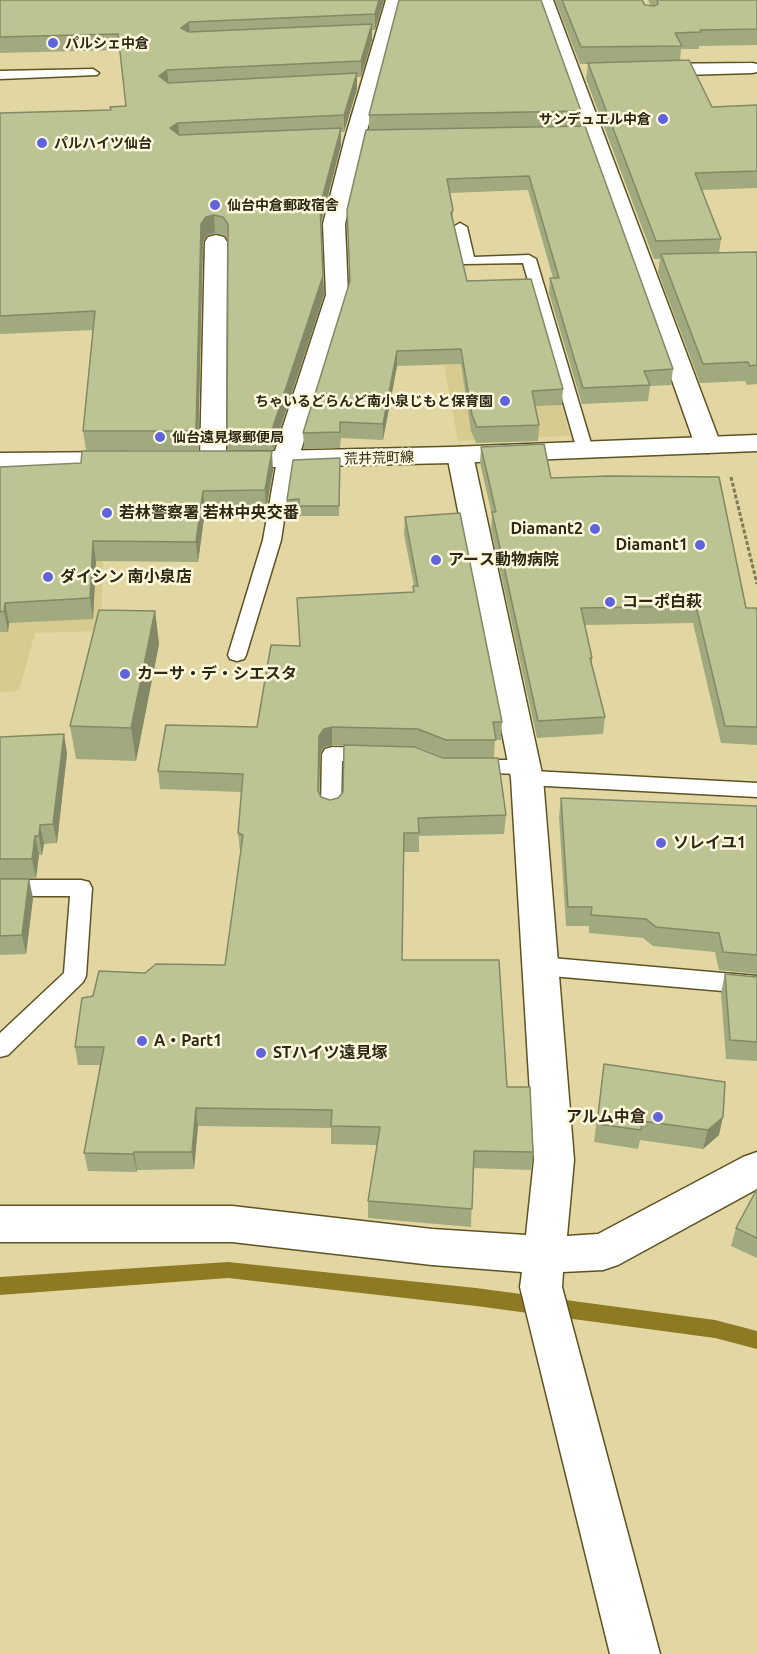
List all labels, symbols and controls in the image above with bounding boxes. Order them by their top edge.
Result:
place label: パルシェ中倉 [65,35,149,51]
marker: パルシェ中倉 [46,36,60,50]
place label: サンデュエル中倉 [539,111,651,127]
marker: サンデュエル中倉 [656,112,670,126]
place label: パルハイツ仙台 [54,135,152,151]
marker: パルハイツ仙台 [35,136,49,150]
place label: 仙台中倉郵政宿舎 [227,197,339,213]
marker: 仙台中倉郵政宿舎 [208,198,222,212]
place label: ちゃいるどらんど南小泉じもと保育園 [255,393,493,409]
marker: ちゃいるどらんど南小泉じもと保育園 [498,394,512,408]
place label: 仙台遠見塚郵便局 [172,429,284,445]
marker: 仙台遠見塚郵便局 [153,430,167,444]
street label: 荒井荒町線 [344,448,414,468]
place label: 若林警察署 若林中央交番 [119,503,299,523]
marker: 若林警察署 若林中央交番 [100,506,114,520]
place label: Diamant2 [510,519,583,539]
marker: Diamant2 [588,522,602,536]
place label: Diamant1 [615,535,688,555]
marker: Diamant1 [693,538,707,552]
place label: アース動物病院 [448,550,559,570]
marker: アース動物病院 [429,553,443,567]
place label: ダイシン 南小泉店 [60,567,192,587]
marker: ダイシン 南小泉店 [41,570,55,584]
place label: コーポ白萩 [622,592,702,612]
marker: コーポ白萩 [603,595,617,609]
place label: カーサ・デ・シエスタ [137,664,297,684]
marker: カーサ・デ・シエスタ [118,667,132,681]
place label: ソレイユ1 [673,833,746,853]
marker: ソレイユ1 [654,836,668,850]
place label: A・Part1 [154,1031,222,1051]
marker: A・Part1 [135,1034,149,1048]
place label: STハイツ遠見塚 [273,1043,387,1063]
marker: STハイツ遠見塚 [254,1046,268,1060]
place label: アルム中倉 [566,1107,646,1127]
marker: アルム中倉 [651,1110,665,1124]

